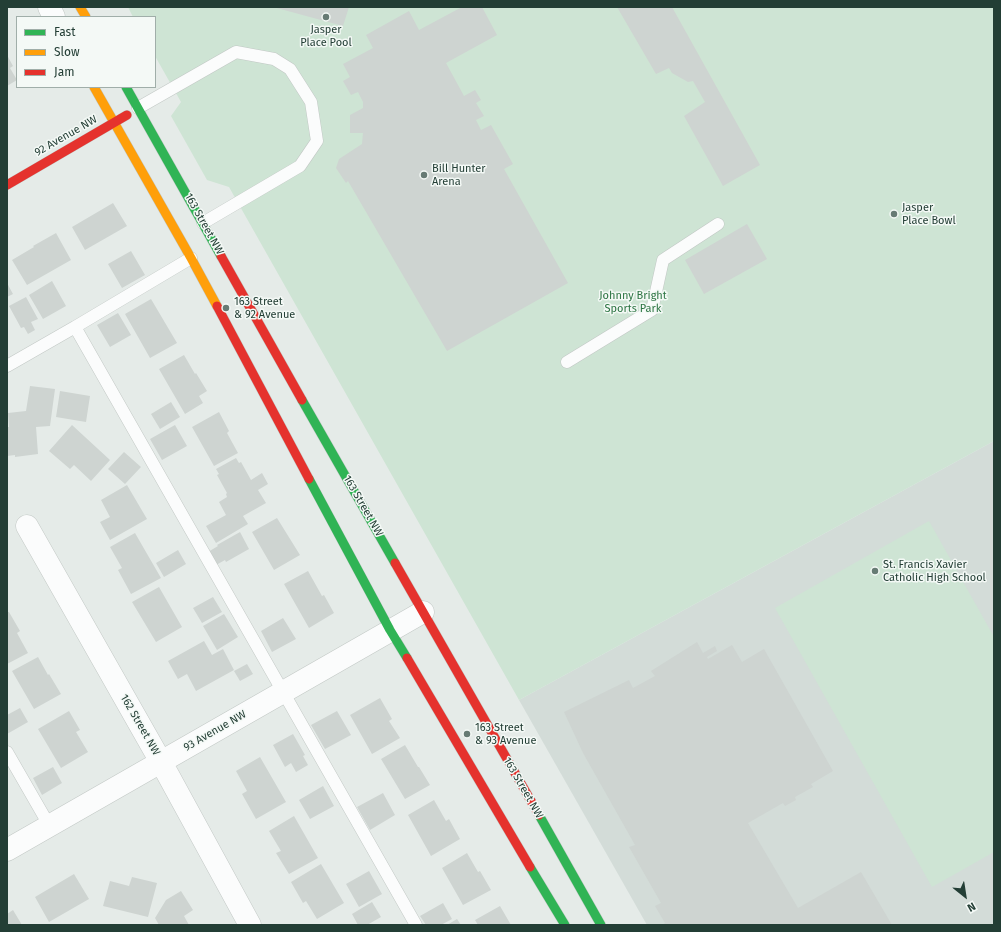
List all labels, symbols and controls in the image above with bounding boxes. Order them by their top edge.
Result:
marker: Jasper Place Pool [321,12,331,22]
legend [16,16,156,88]
place label: Jasper Place Pool [300,23,352,49]
text: Fast [54,25,76,39]
text: Slow [54,45,80,59]
text: Jam [54,65,74,79]
street label: 92 Avenue NW [32,113,100,159]
place label: Bill Hunter Arena [432,162,486,188]
marker: Bill Hunter Arena [419,170,429,180]
street label: 163 Street NW [182,191,226,257]
place label: Jasper Place Bowl [902,201,956,227]
marker: Jasper Place Bowl [889,209,899,219]
park label: Johnny Bright Sports Park [599,289,667,315]
place label: 163 Street & 92 Avenue [234,295,295,321]
marker: 163 Street & 92 Avenue [221,303,231,313]
street label: 163 Street NW [340,473,386,539]
place label: St. Francis Xavier Catholic High School [883,558,986,584]
marker: St. Francis Xavier Catholic High School [870,566,880,576]
street label: 162 Street NW [117,692,163,758]
street label: 93 Avenue NW [181,708,249,754]
place label: 163 Street & 93 Avenue [475,721,536,747]
marker: 163 Street & 93 Avenue [462,729,472,739]
street label: 163 Street NW [500,755,546,821]
north arrow [945,876,985,916]
text: N [965,899,978,914]

